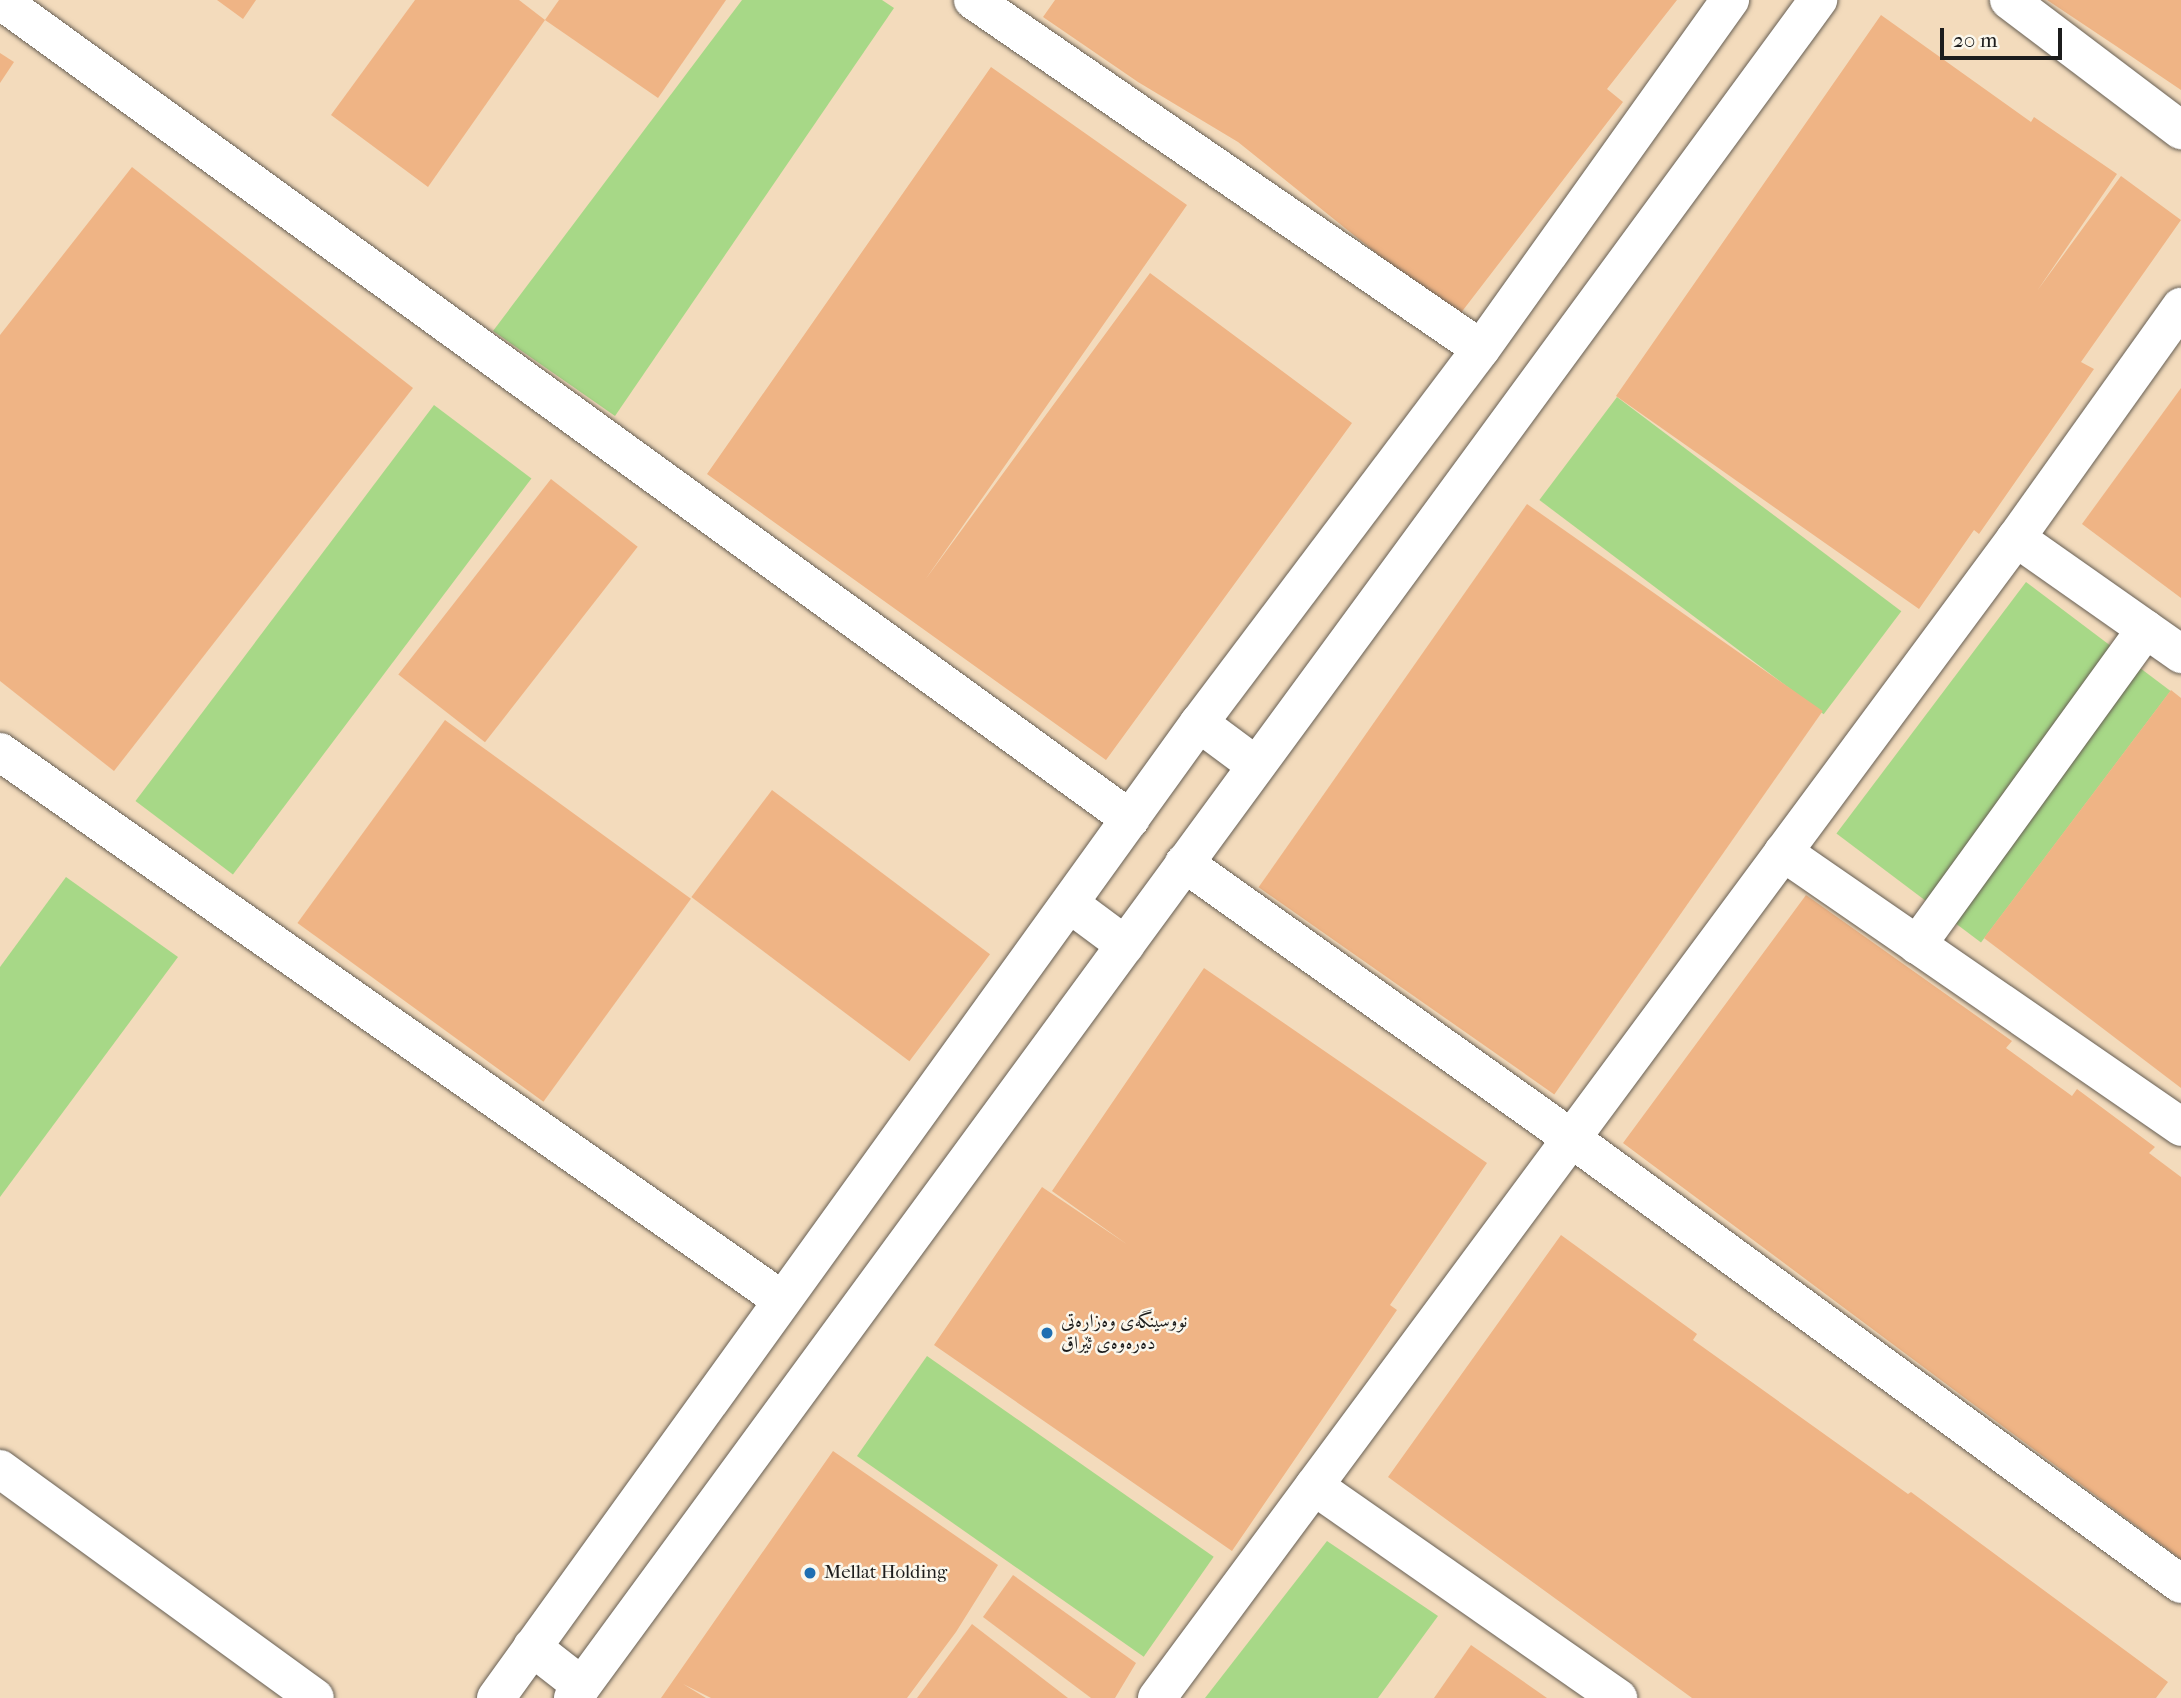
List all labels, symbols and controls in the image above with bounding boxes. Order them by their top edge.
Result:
scale bar [1943,14,2066,58]
text: 20 m [1953,28,1997,52]
place label: نووسینگەی وەزارەتی دەرەوەی ئێراق [1061,1311,1187,1355]
marker: نووسینگەی وەزارەتی دەرەوەی ئێراق [1039,1325,1055,1341]
place label: Mellat Holding [824,1562,947,1584]
marker: Mellat Holding [802,1565,818,1581]

